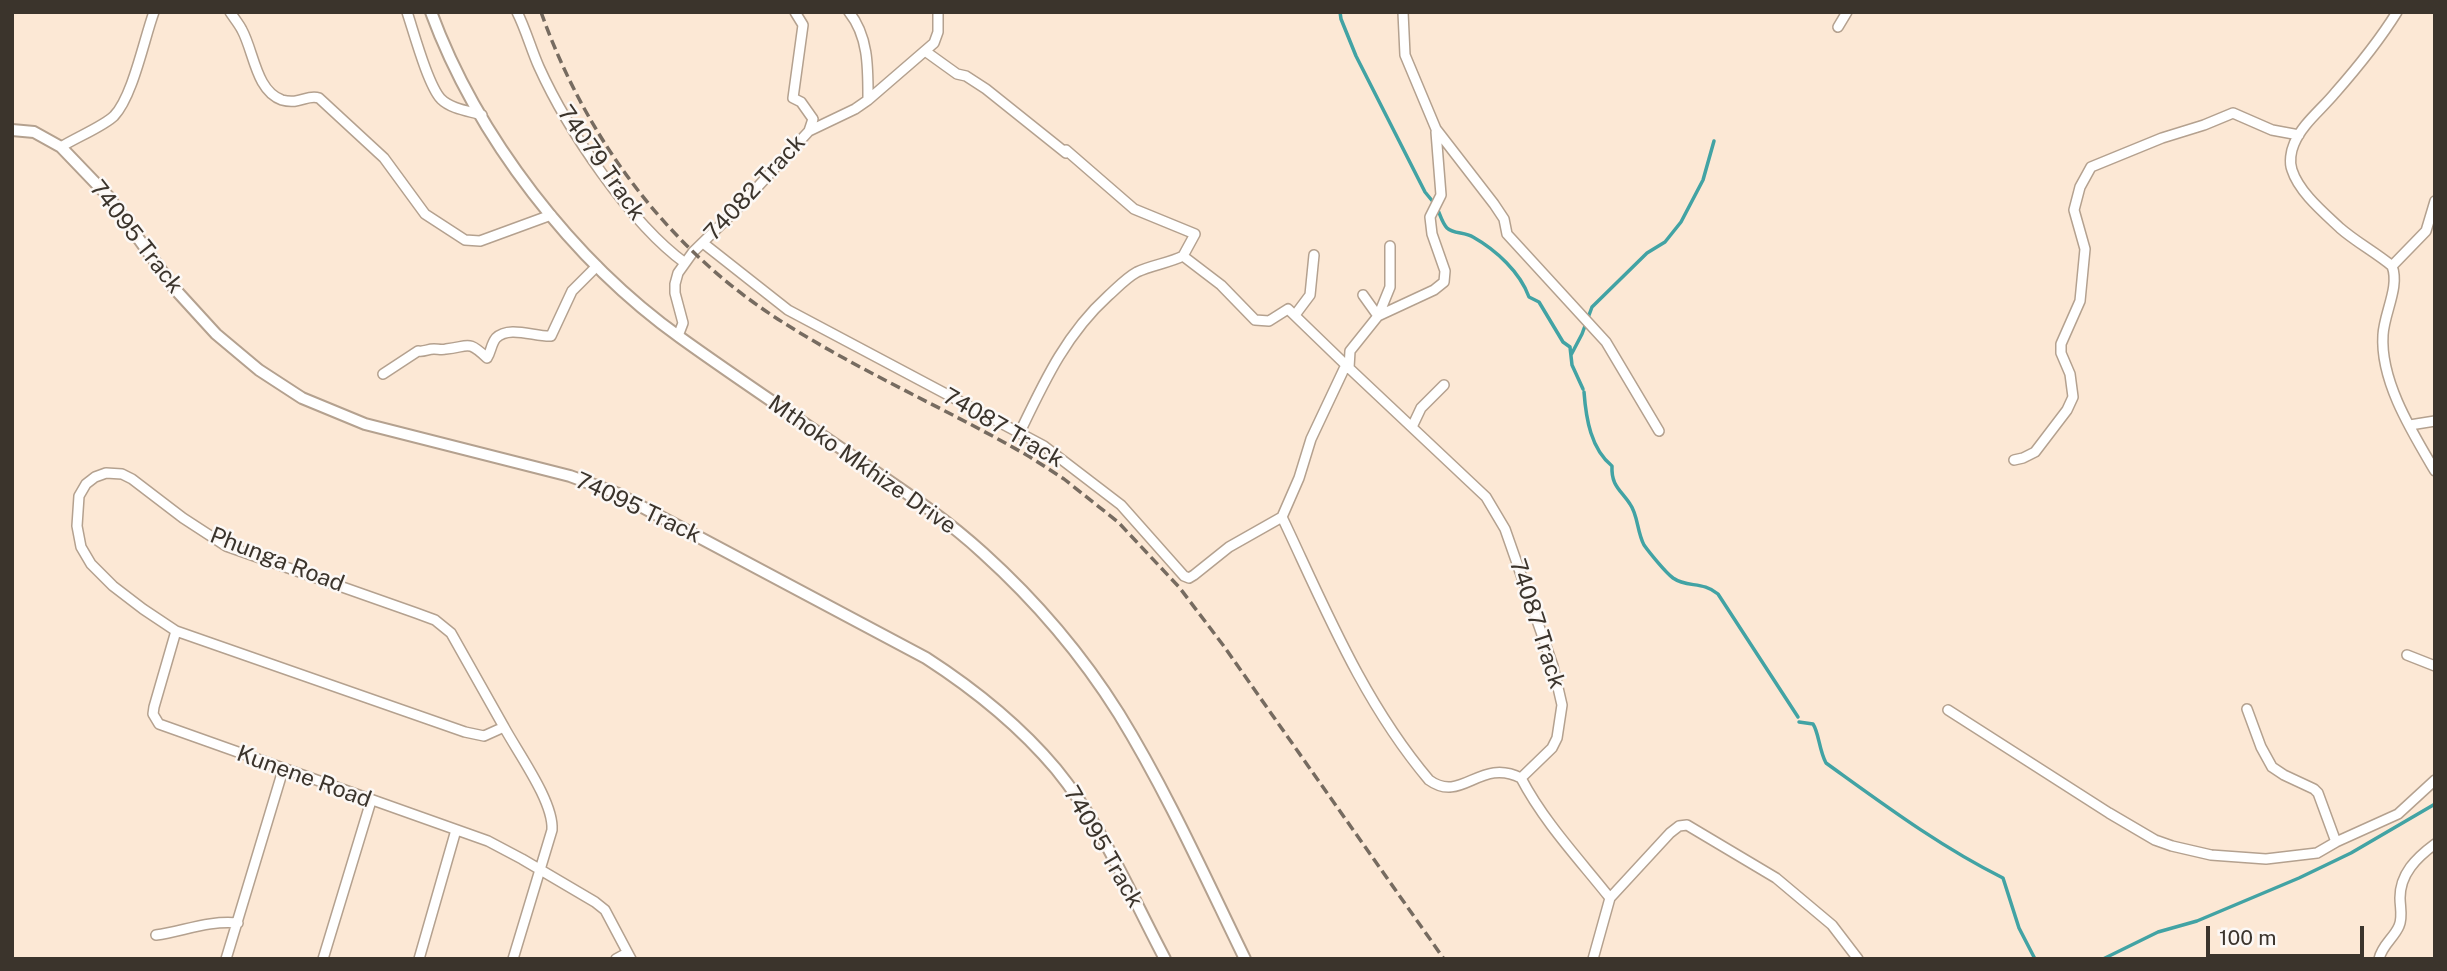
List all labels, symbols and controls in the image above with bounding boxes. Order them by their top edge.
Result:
street label: 74079 Track [551,100,651,226]
street label: 74082 Track [699,129,811,247]
street label: 74095 Track [83,175,189,299]
street label: 74087 Track [938,382,1068,474]
street label: Mthoko Mkhize Drive [763,390,961,540]
street label: 74095 Track [571,467,705,549]
street label: Phunga Road [206,522,348,598]
street label: 74087 Track [1503,556,1571,692]
street label: Kunene Road [233,740,375,814]
street label: 74095 Track [1057,781,1149,913]
scale bar [2209,912,2366,956]
text: 100 m [2219,925,2276,950]

